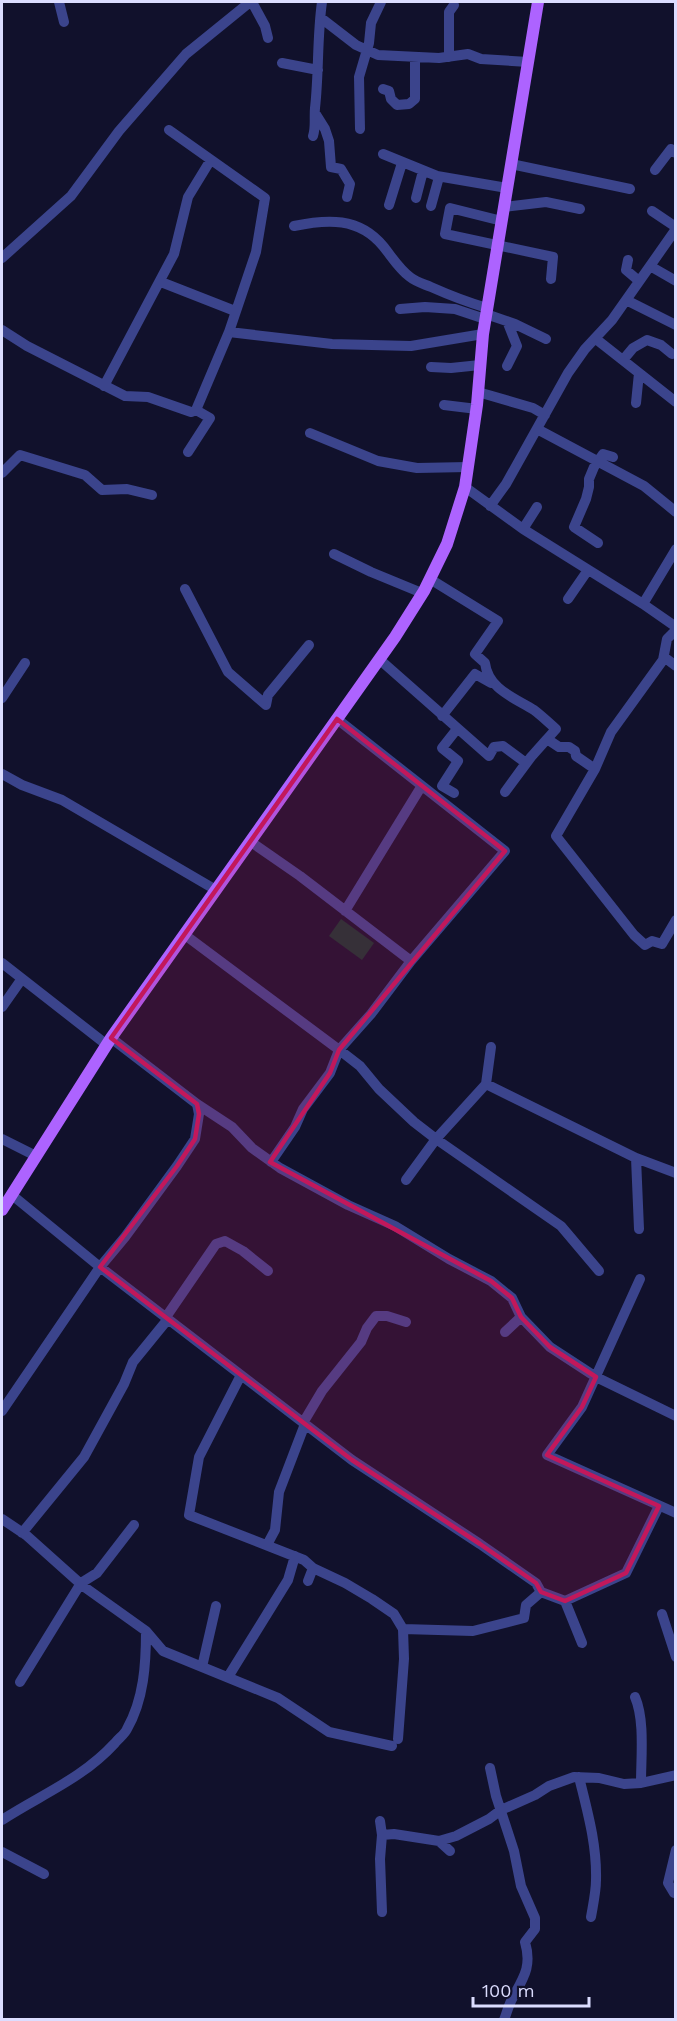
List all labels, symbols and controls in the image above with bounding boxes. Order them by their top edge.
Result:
scale bar [473,1970,588,2008]
text: 100 m [482,1980,535,2001]

